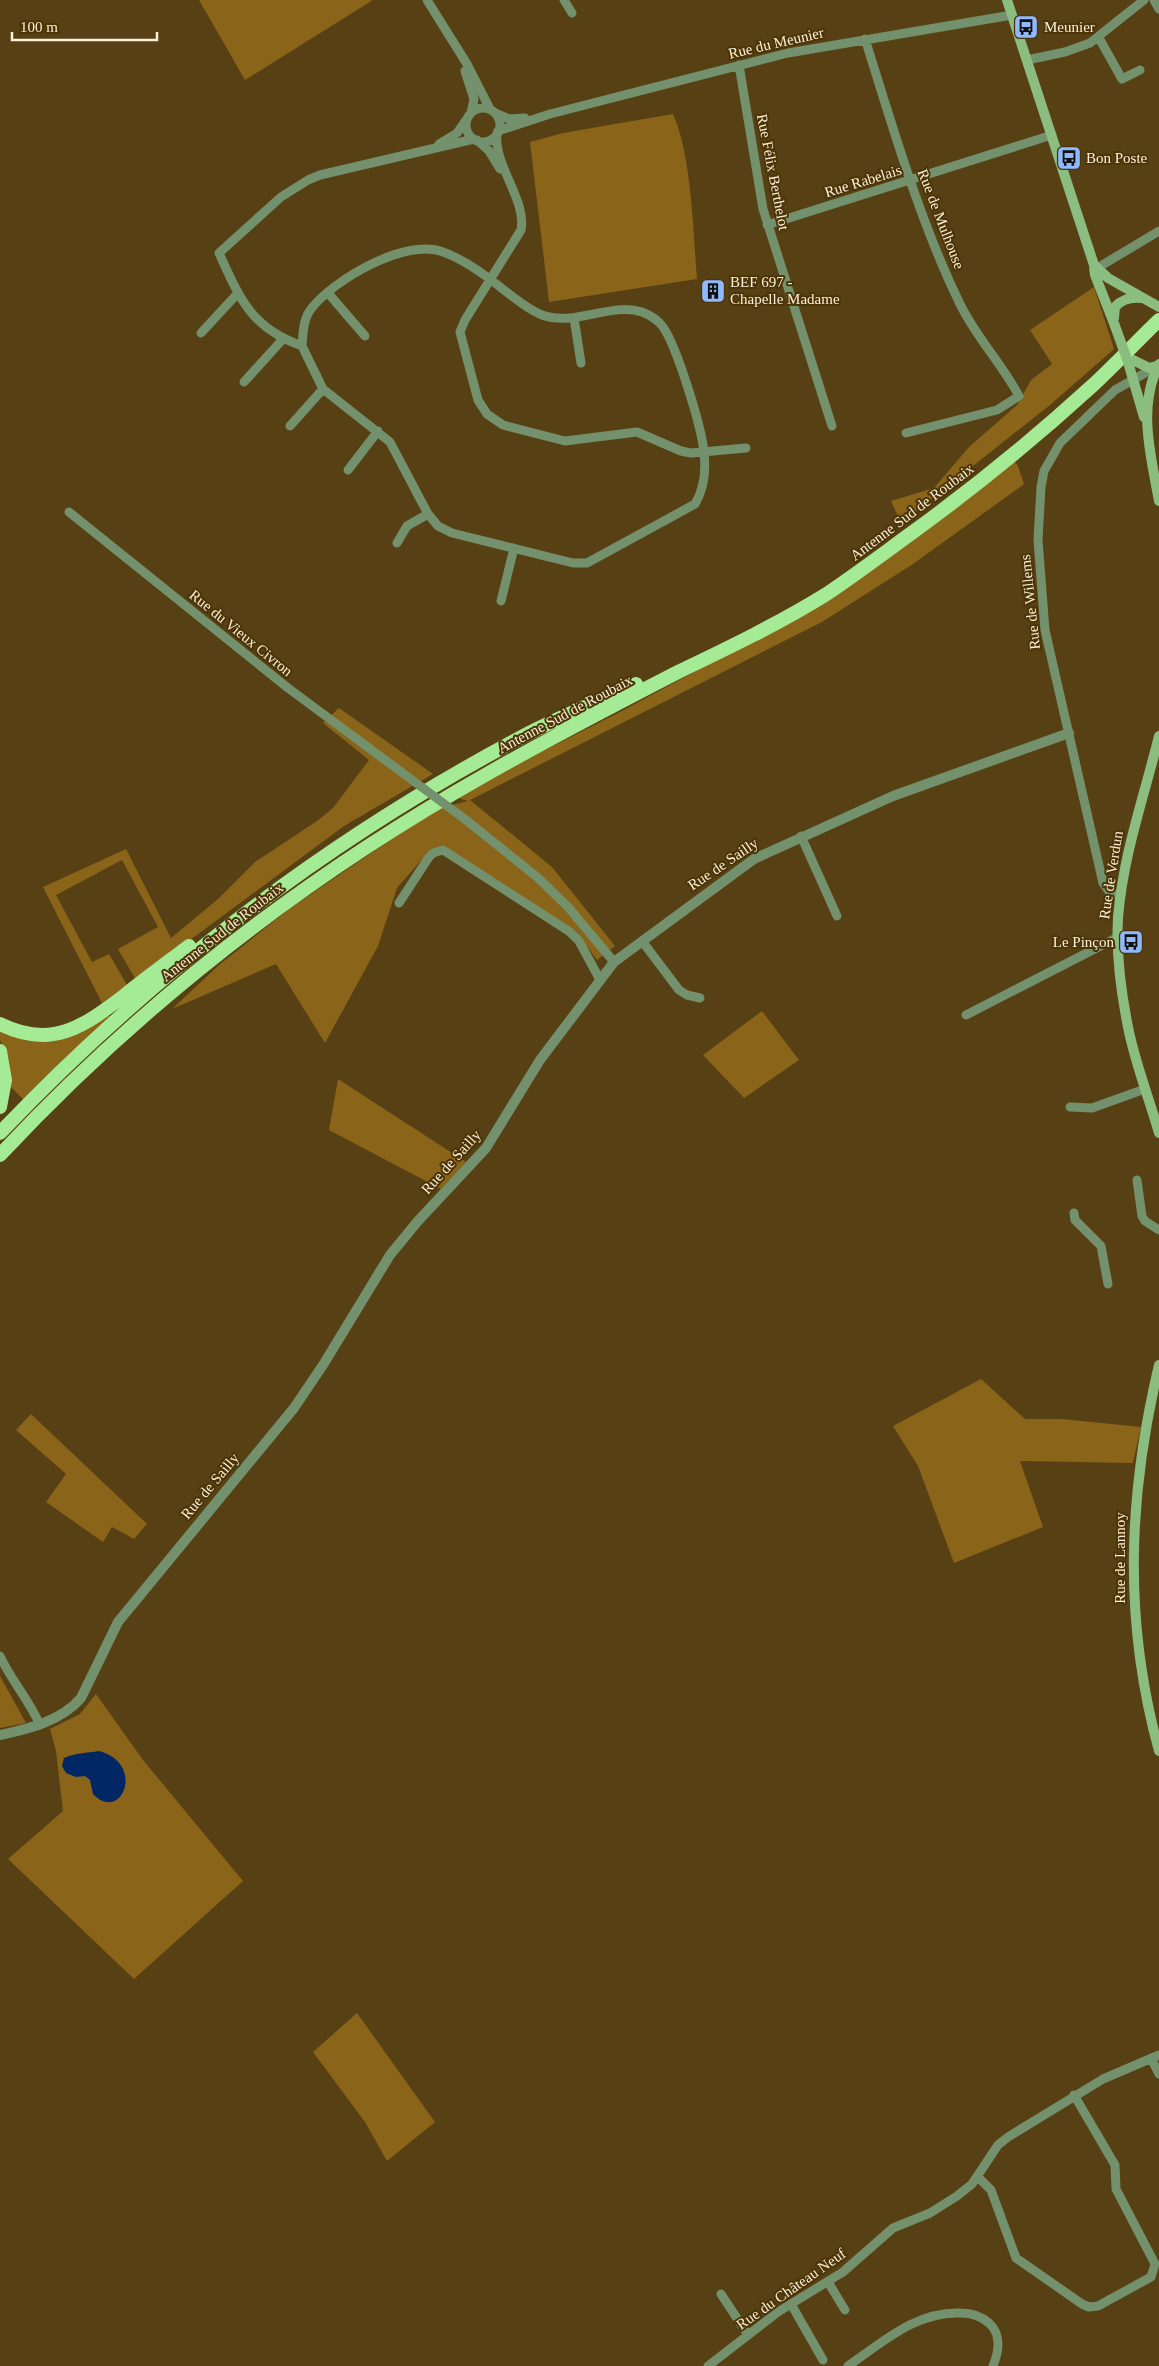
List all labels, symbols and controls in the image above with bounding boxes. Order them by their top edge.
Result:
scale bar [12,10,158,42]
bus stop icon: Meunier [1013,14,1039,40]
text: 100 m [20,19,58,35]
place label: Meunier [1044,19,1095,35]
street label: Rue du Meunier [727,24,825,62]
street label: Rue Félix Berthelot [754,112,792,232]
bus stop icon: Bon Poste [1056,145,1082,171]
place label: Bon Poste [1086,150,1148,166]
street label: Rue Rabelais [823,162,904,200]
street label: Rue de Mulhouse [915,167,968,272]
place label: BEF 697 - Chapelle Madame [730,274,840,307]
building icon: BEF 697 - Chapelle Madame [700,278,726,304]
street label: Antenne Sud de Roubaix [847,460,977,564]
street label: Rue de Willems [1017,553,1043,650]
street label: Rue du Vieux Civron [186,587,296,680]
street label: Antenne Sud de Roubaix [495,671,636,756]
street label: Rue de Verdun [1096,829,1126,920]
street label: Rue de Sailly [685,834,761,893]
street label: Antenne Sud de Roubaix [158,879,287,985]
bus stop icon: Le Pinçon [1118,929,1144,955]
place label: Le Pinçon [1053,934,1114,950]
street label: Rue de Sailly [418,1126,484,1197]
street label: Rue de Sailly [178,1450,242,1522]
street label: Rue de Lannoy [1112,1512,1128,1604]
street label: Rue du Château Neuf [733,2245,849,2333]

